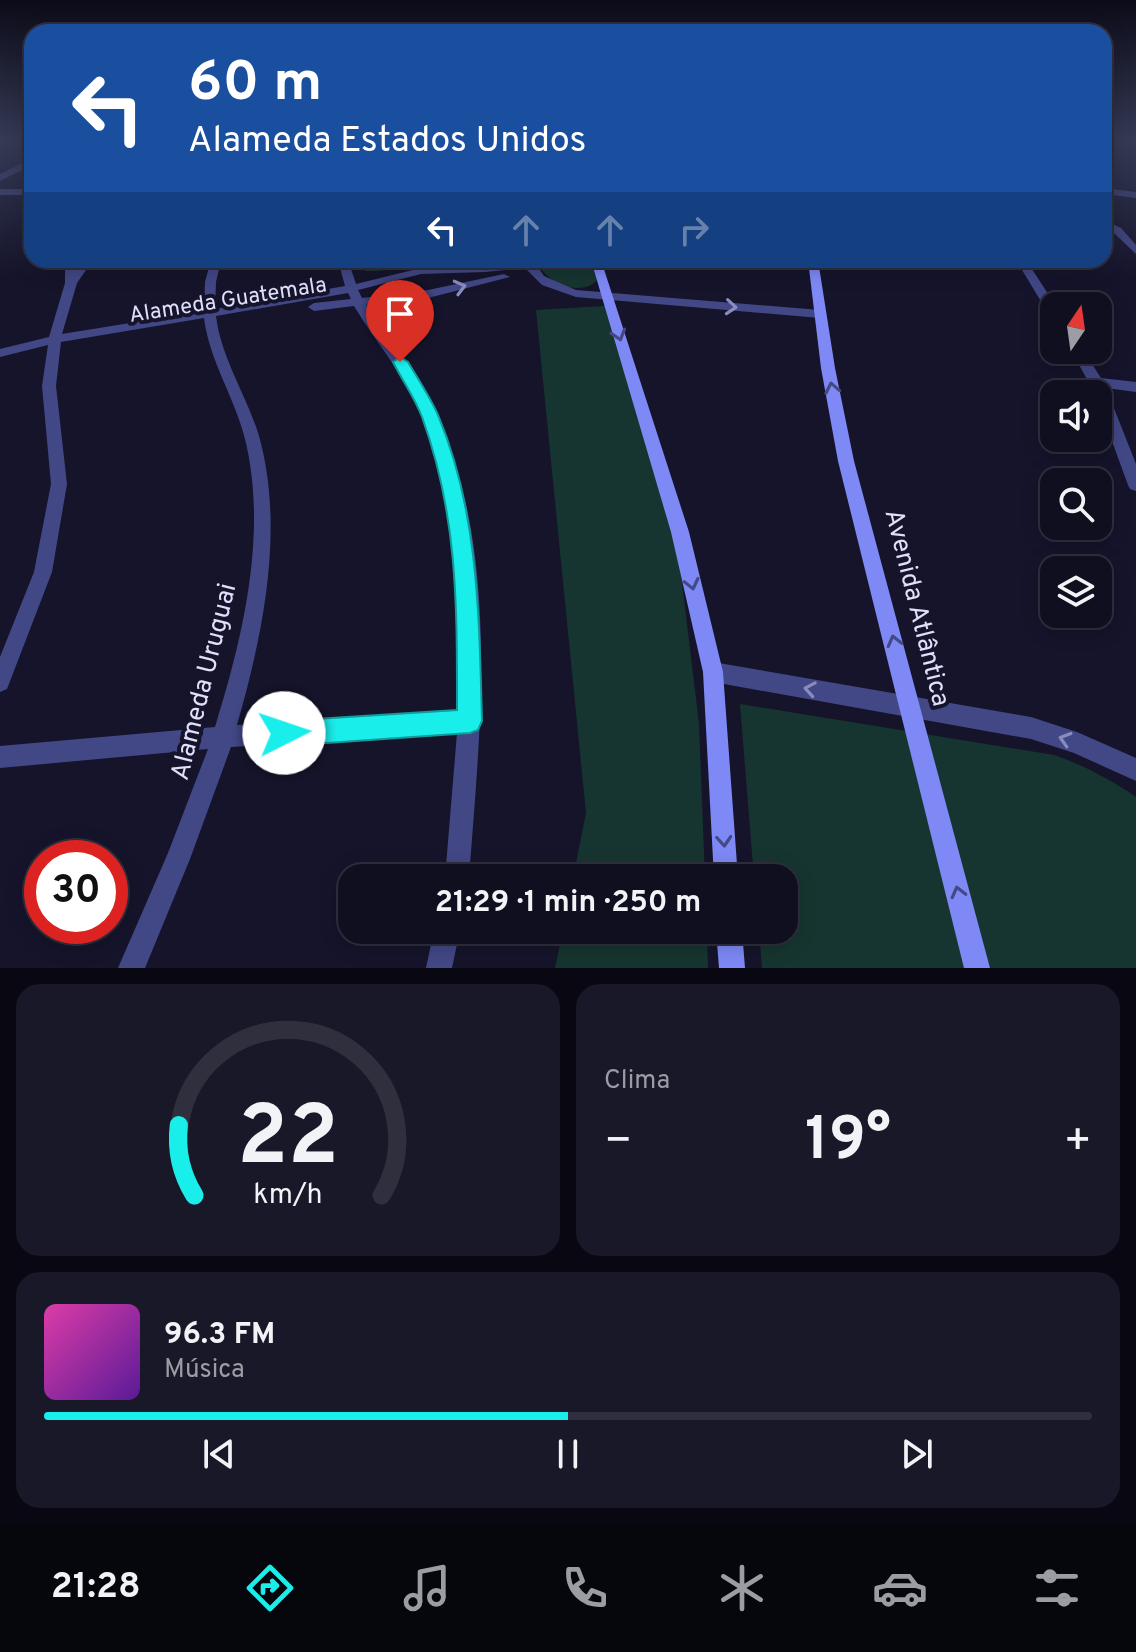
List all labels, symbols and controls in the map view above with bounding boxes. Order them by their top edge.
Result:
text: 60 m [188,50,322,120]
icon: left [56,56,160,160]
text: Alameda Estados Unidos [188,119,586,165]
icon: left [420,208,464,252]
icon: ahead [504,208,548,252]
icon: ahead [588,208,632,252]
icon: right [672,208,716,252]
street label: Alameda Guatemala [127,272,329,330]
one-way arrow [453,279,467,296]
pin [366,280,434,362]
icon: arrive [378,292,422,336]
north arrow [1040,292,1112,364]
map controls [1040,292,1112,628]
one-way arrow [725,298,738,315]
one-way arrow [610,327,626,341]
button: sound [1040,380,1112,452]
one-way arrow [824,382,841,395]
button: search [1040,468,1112,540]
street label: Avenida Atlântica [876,506,956,710]
button: layers [1040,556,1112,628]
one-way arrow [683,576,700,590]
street label: Alameda Uruguai [165,580,245,784]
one-way arrow [886,634,903,648]
one-way arrow [803,682,816,699]
position arrow [242,691,326,775]
one-way arrow [1058,732,1072,748]
one-way arrow [715,835,732,848]
speed limit sign: 30 [24,840,128,944]
text: 21:29 · 1 min · 250 m [435,885,701,922]
one-way arrow [951,886,968,900]
text: Clima [604,1065,670,1098]
text: 22 [237,1089,339,1194]
text: 19° [805,1105,891,1181]
text: − [604,1115,632,1171]
text: + [1064,1115,1092,1171]
text: km/h [253,1178,323,1214]
text: 96.3 FM [164,1317,275,1354]
text: Música [164,1354,245,1387]
icon: previous [197,1432,241,1476]
icon: pause [546,1432,590,1476]
icon: next [895,1432,939,1476]
icon: directions [242,1560,298,1616]
icon: music [399,1560,455,1616]
icon: phone [557,1560,613,1616]
icon: climate [714,1560,770,1616]
icon: car [872,1560,928,1616]
icon: filters [1029,1560,1085,1616]
text: 21:28 [51,1565,141,1611]

